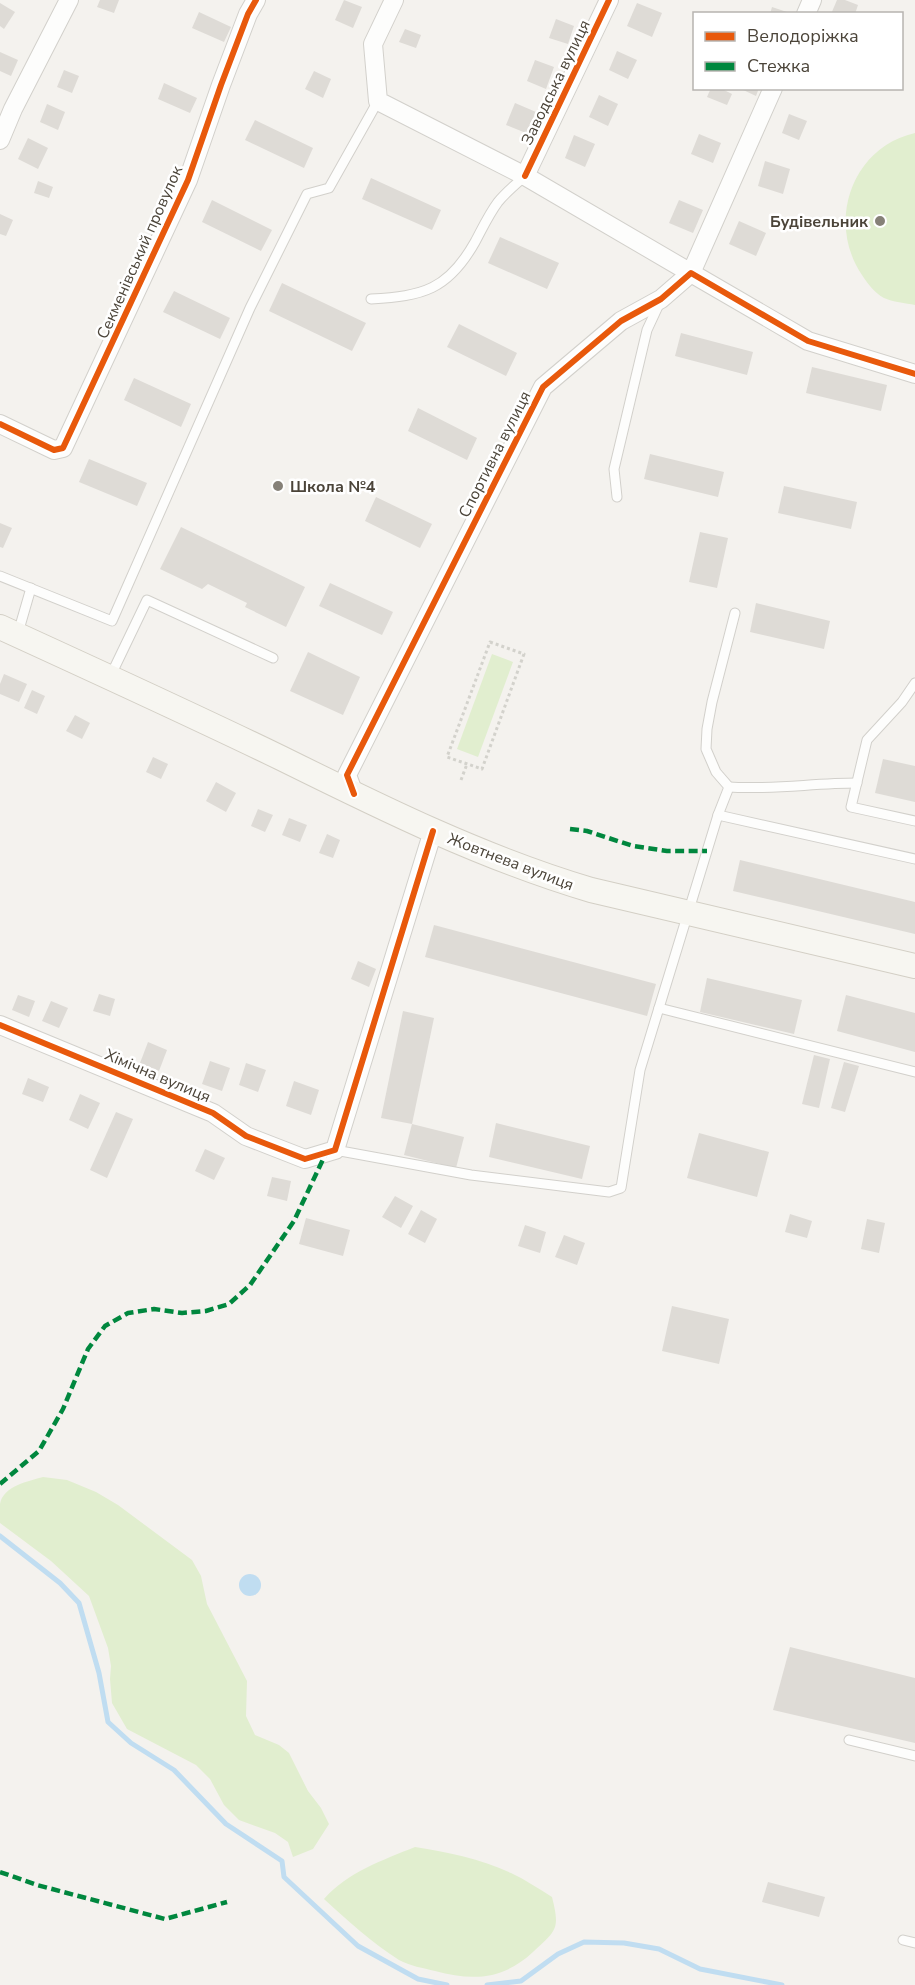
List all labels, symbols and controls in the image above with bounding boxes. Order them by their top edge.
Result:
legend [693,12,903,90]
street label: Заводська вулиця [516,16,596,149]
text: Велодоріжка [747,24,859,48]
text: Стежка [747,54,810,78]
street label: Секменівський провулок [92,162,188,343]
place label: Будівельник [770,211,869,233]
marker: Будівельник [873,214,887,228]
street label: Спортивна вулиця [453,387,536,522]
place label: Школа №4 [290,476,376,498]
marker: Школа №4 [271,479,285,493]
street label: Жовтнева вулиця [444,828,577,896]
street label: Хімічна вулиця [101,1044,214,1108]

